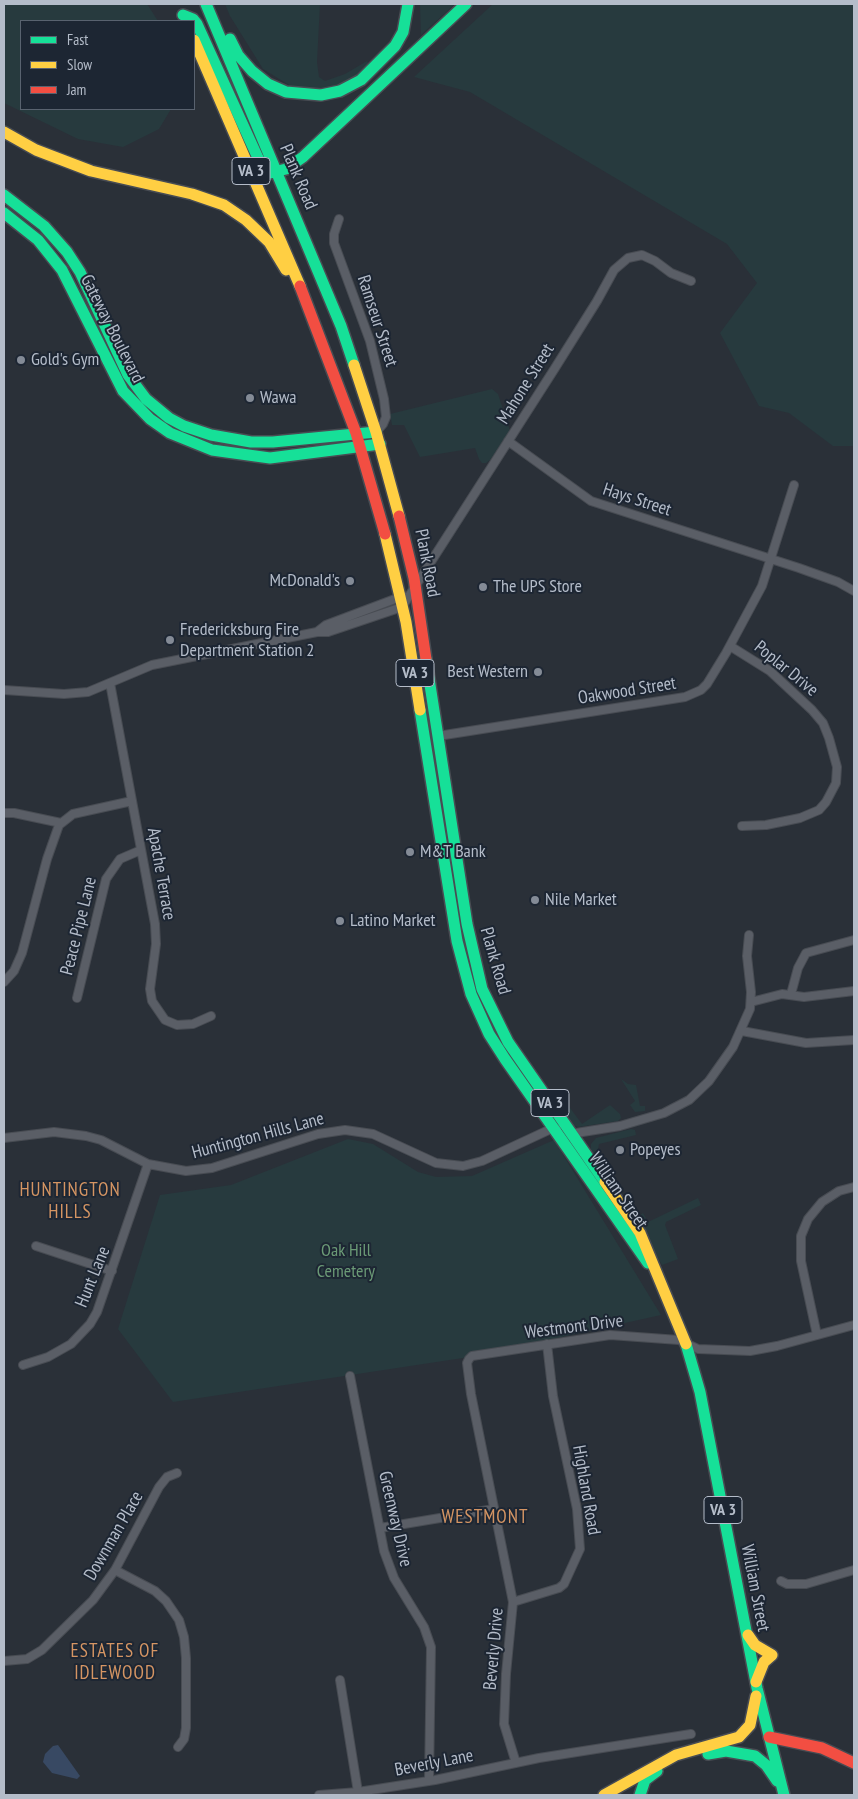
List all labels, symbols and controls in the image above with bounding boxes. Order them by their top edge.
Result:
legend [20,20,195,110]
text: Fast [67,30,88,49]
text: Slow [67,55,92,74]
text: Jam [67,80,86,99]
street label: Plank Road [275,141,321,213]
road number: VA 3 [232,158,270,185]
street label: Gateway Boulevard [75,271,149,387]
street label: Ramseur Street [352,273,402,369]
street label: Mahone Street [493,340,559,428]
place label: Gold's Gym [31,349,99,371]
marker: Gold's Gym [15,354,27,366]
place label: Wawa [260,387,297,409]
marker: Wawa [244,392,256,404]
street label: Hays Street [600,479,674,521]
street label: Plank Road [410,527,444,599]
place label: McDonald's [269,570,340,592]
marker: McDonald's [344,575,356,587]
place label: The UPS Store [493,576,582,598]
marker: The UPS Store [477,581,489,593]
place label: Fredericksburg Fire Department Station 2 [180,619,314,662]
marker: Fredericksburg Fire Department Station 2 [164,634,176,646]
street label: Poplar Drive [750,637,822,701]
road number: VA 3 [396,660,434,686]
place label: Best Western [447,661,528,683]
marker: Best Western [532,666,544,678]
street label: Oakwood Street [576,673,678,709]
street label: Apache Terrace [142,826,180,922]
place label: M&T Bank [420,841,486,863]
marker: M&T Bank [404,846,416,858]
street label: Peace Pipe Lane [56,875,102,977]
place label: Nile Market [545,889,617,911]
marker: Nile Market [529,894,541,906]
place label: Latino Market [350,910,436,932]
marker: Latino Market [334,915,346,927]
street label: Plank Road [475,925,515,997]
road number: VA 3 [531,1090,569,1116]
street label: Huntington Hills Lane [190,1108,326,1164]
place label: Popeyes [630,1139,681,1161]
marker: Popeyes [614,1144,626,1156]
street label: William Street [584,1149,652,1233]
district label: HUNTINGTON HILLS [18,1180,122,1224]
park label: Oak Hill Cemetery [317,1240,375,1282]
street label: Hunt Lane [71,1243,115,1311]
street label: Westmont Drive [524,1310,624,1344]
street label: Highland Road [567,1443,605,1537]
street label: Greenway Drive [374,1469,416,1569]
street label: Downman Place [80,1488,148,1584]
road number: VA 3 [704,1496,742,1524]
district label: WESTMONT [441,1507,529,1529]
street label: William Street [736,1543,774,1633]
street label: Beverly Drive [480,1607,508,1691]
district label: ESTATES OF IDLEWOOD [69,1641,161,1685]
street label: Beverly Lane [393,1745,475,1781]

